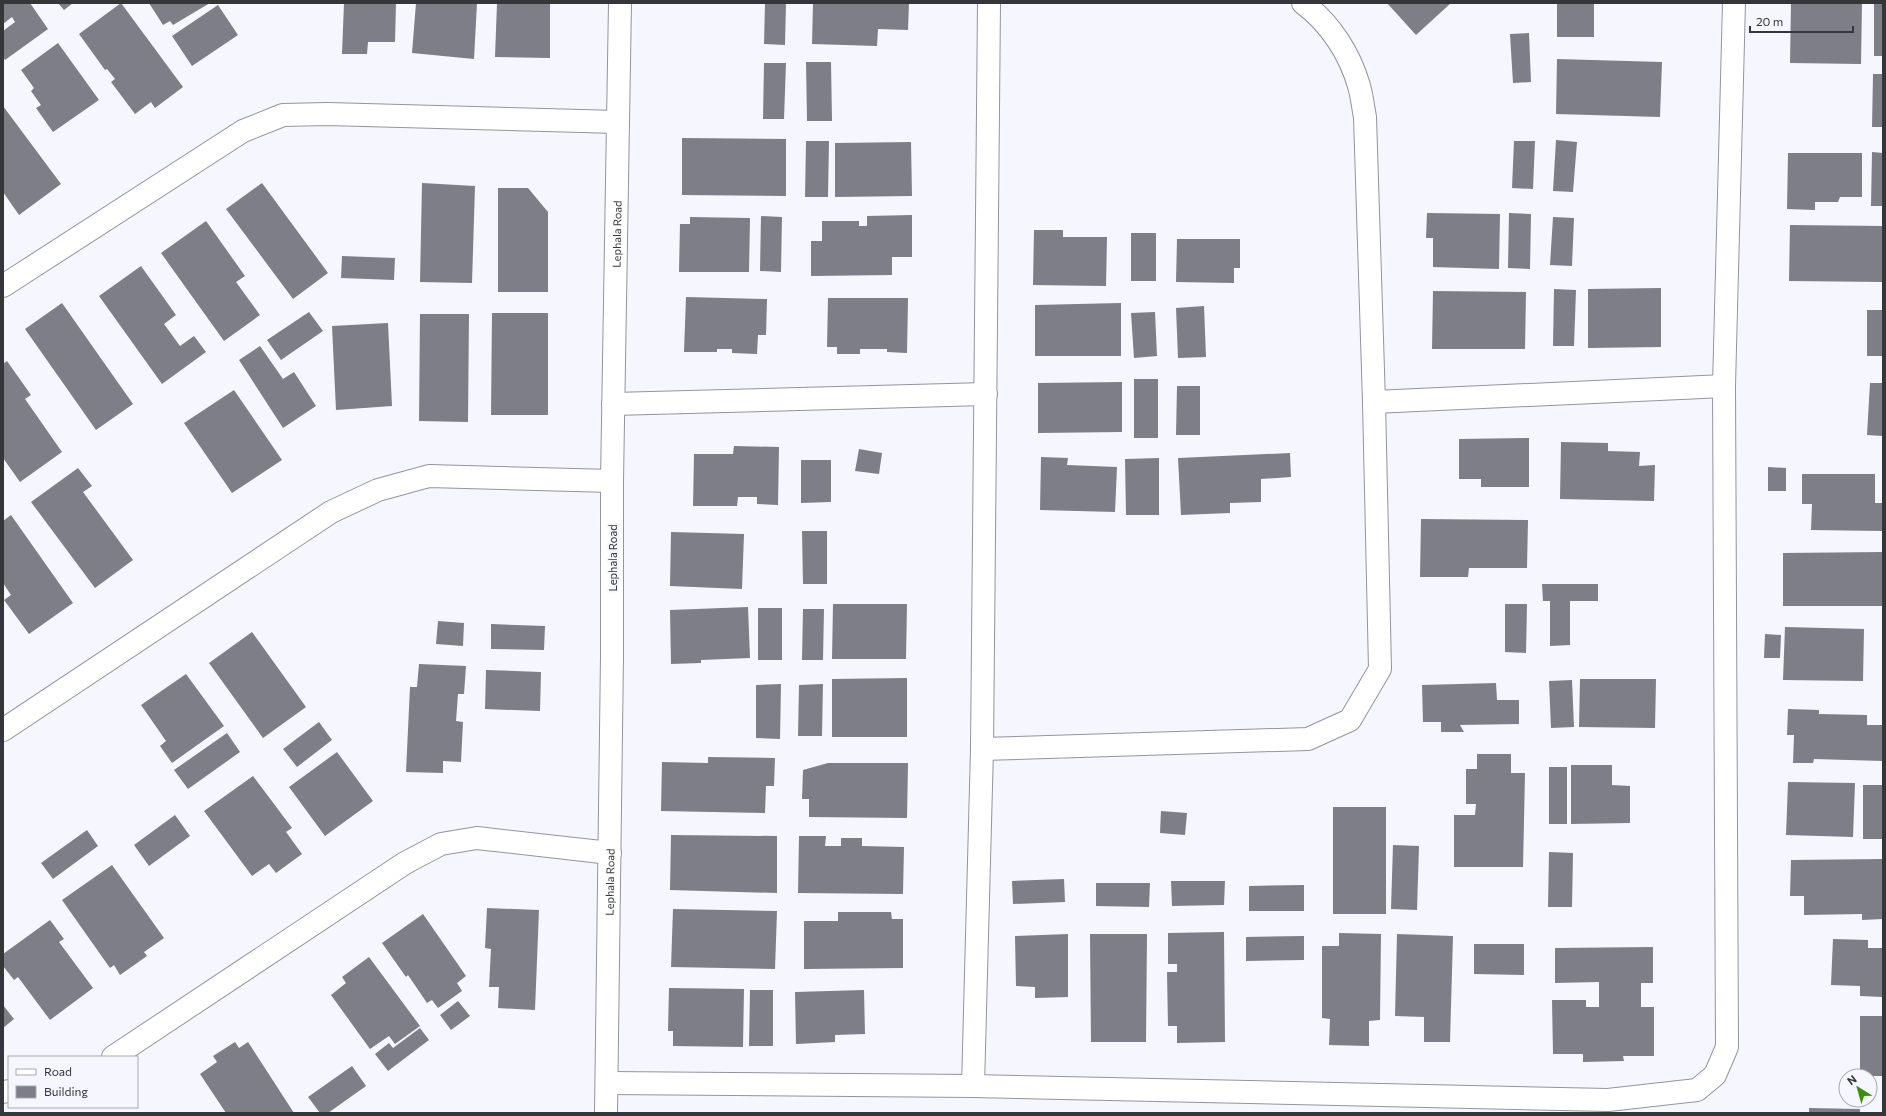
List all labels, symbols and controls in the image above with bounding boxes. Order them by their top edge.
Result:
scale bar [1750,8,1853,34]
text: 20 m [1756,14,1783,28]
street label: Lephala Road [609,200,623,268]
street label: Lephala Road [606,524,619,592]
street label: Lephala Road [602,848,616,916]
legend [8,1056,138,1108]
text: Road [44,1064,72,1078]
north arrow [1838,1068,1878,1108]
text: N [1844,1072,1859,1087]
text: Building [44,1084,88,1098]

